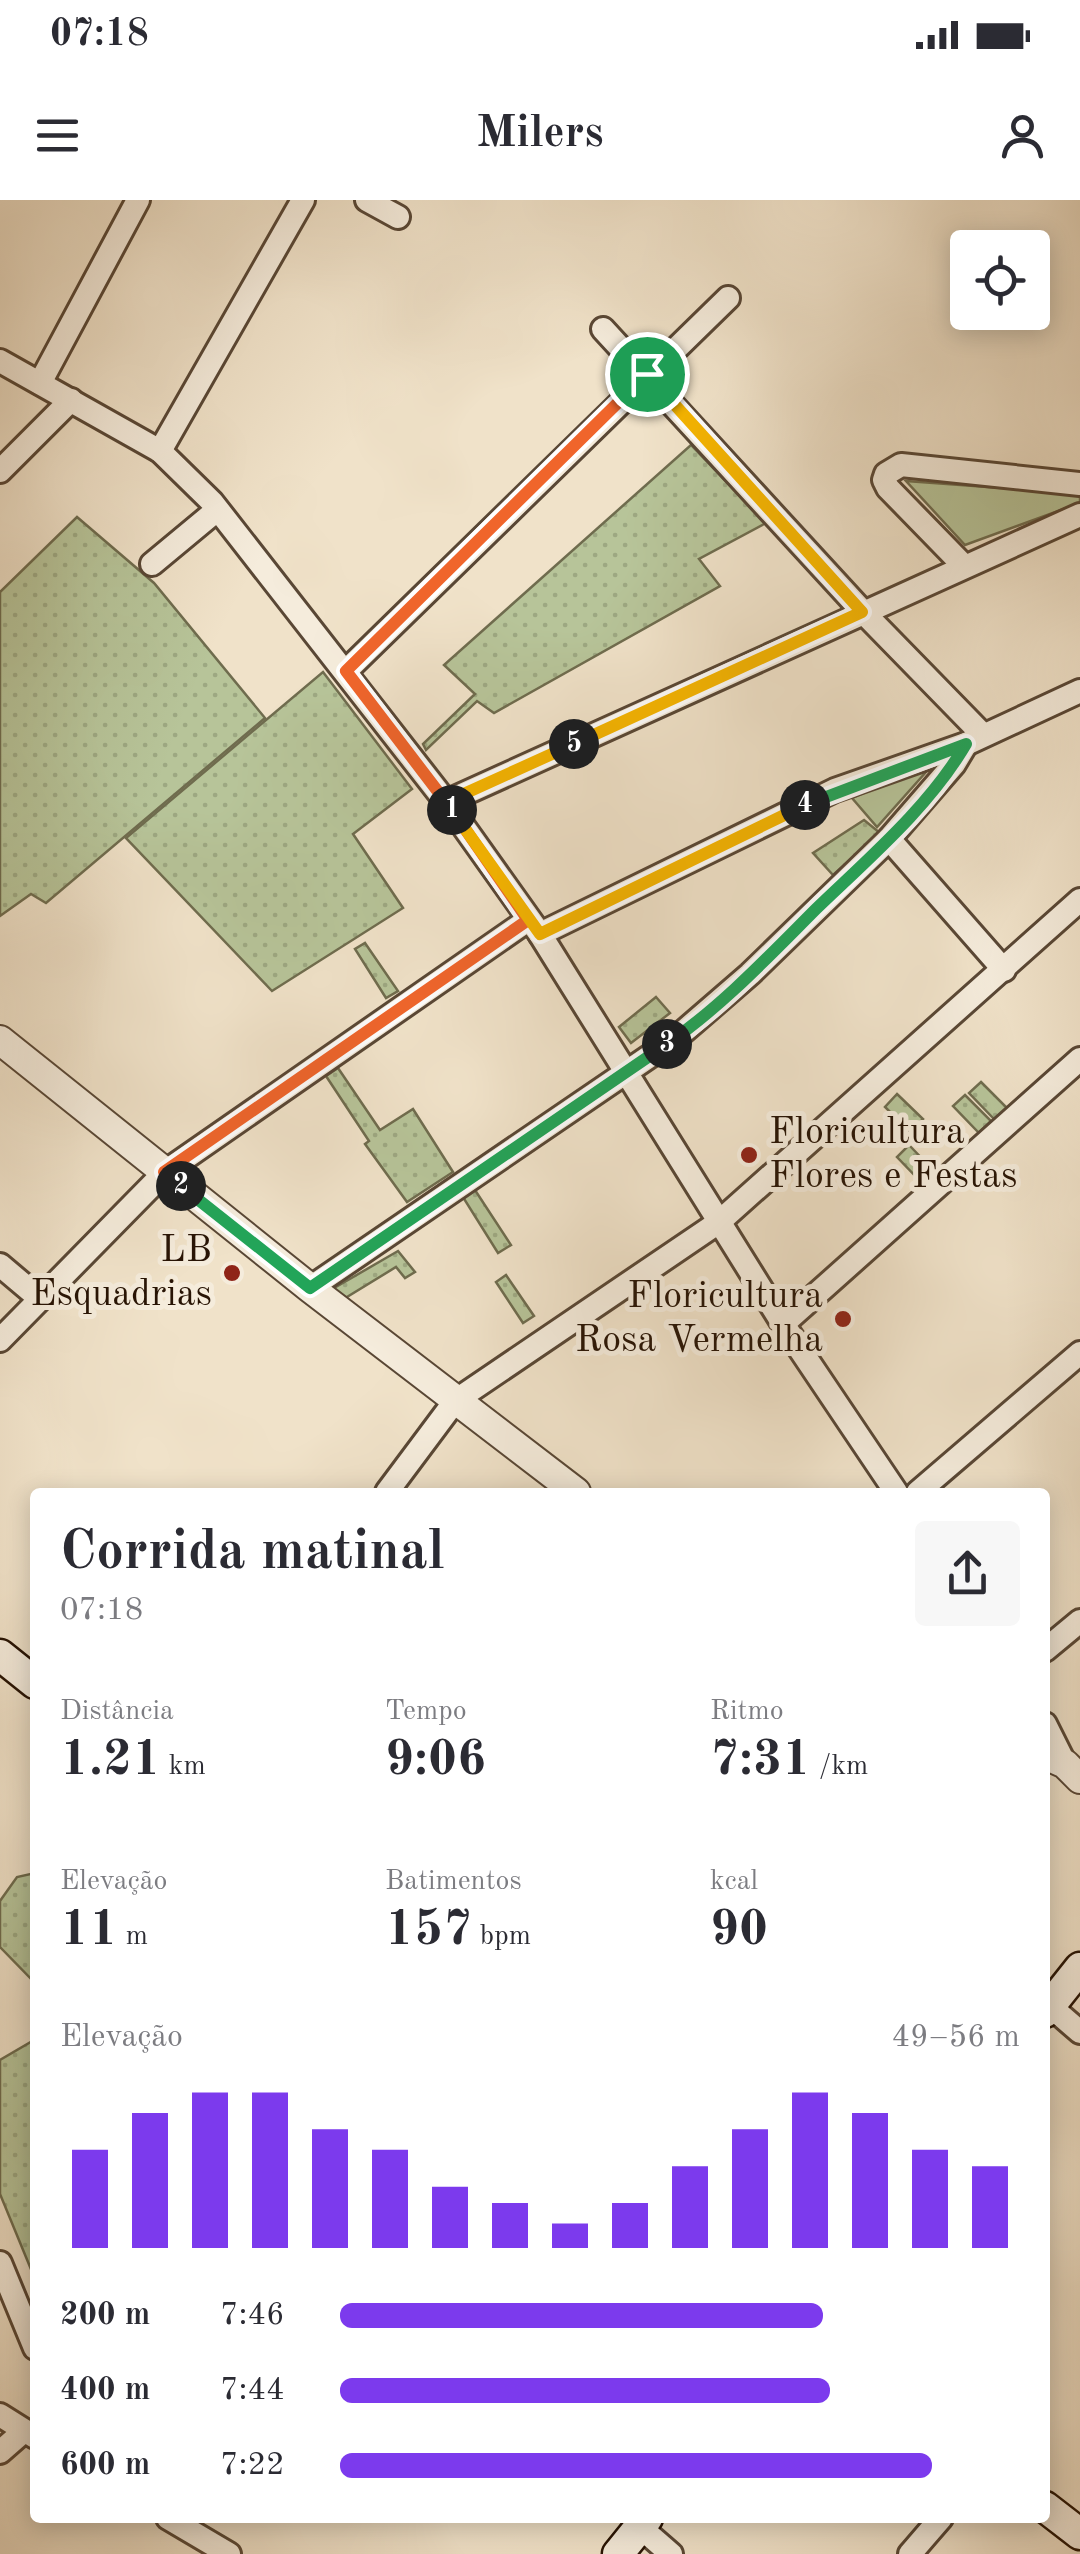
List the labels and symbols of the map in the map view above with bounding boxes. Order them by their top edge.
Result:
pin [605,332,690,417]
pin: 5 [549,719,599,769]
pin: 4 [780,780,830,830]
pin: 1 [427,785,477,835]
pin: 3 [642,1019,692,1069]
place label: Floricultura Flores e Festas [769,1114,1018,1196]
marker: Floricultura Flores e Festas [738,1144,760,1166]
pin: 2 [156,1161,206,1211]
place label: LB Esquadrias [30,1232,212,1314]
marker: LB Esquadrias [221,1262,243,1284]
place label: Floricultura Rosa Vermelha [575,1278,823,1360]
marker: Floricultura Rosa Vermelha [832,1308,854,1330]

